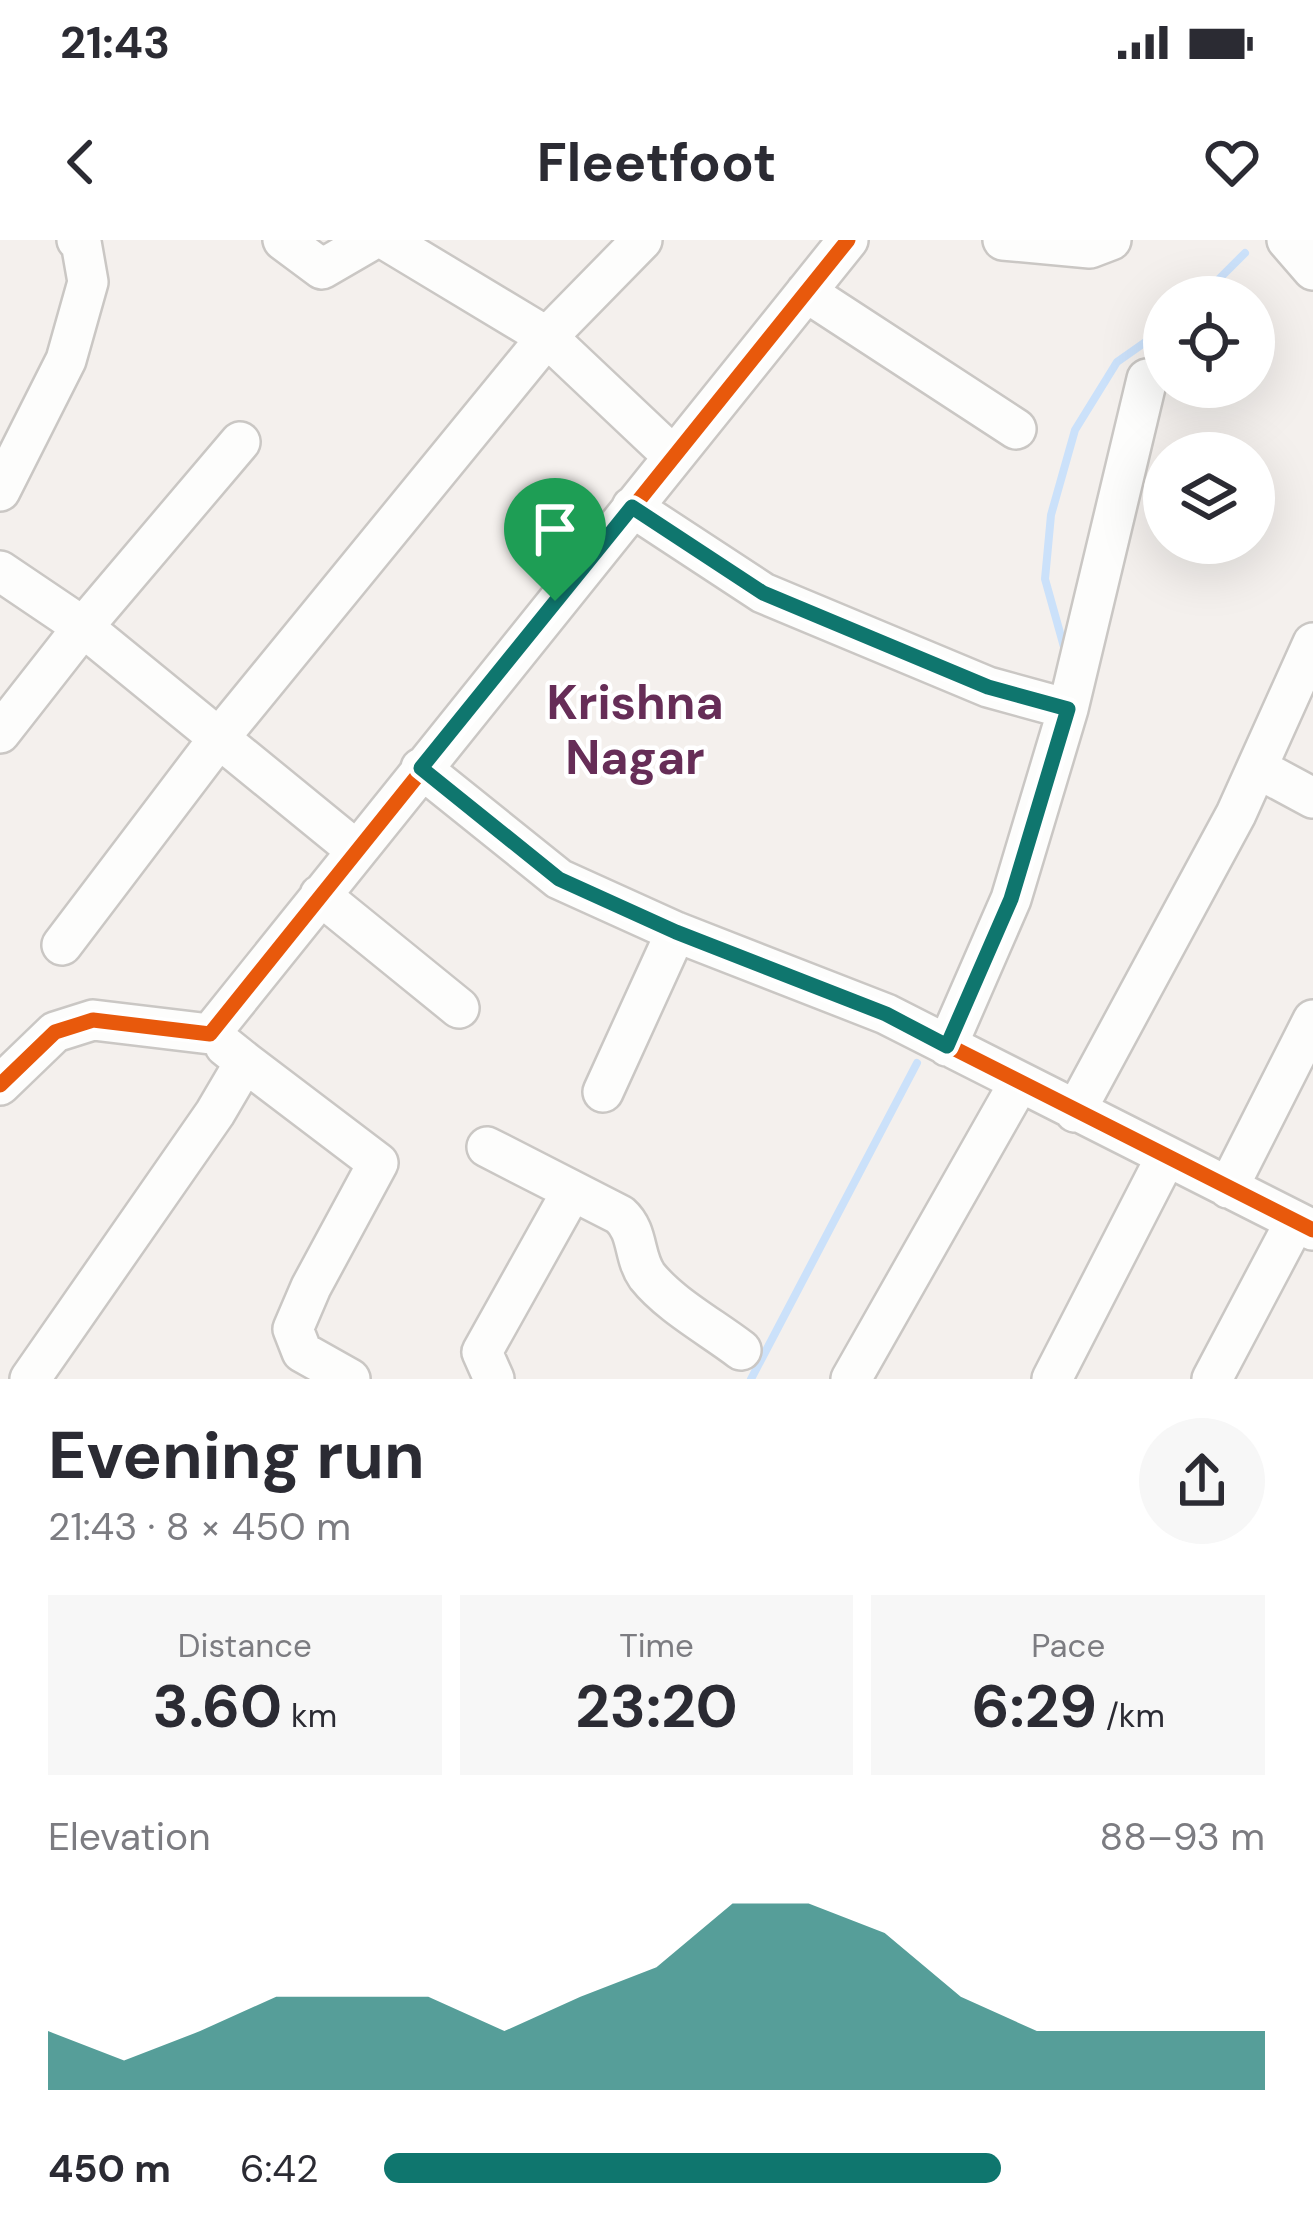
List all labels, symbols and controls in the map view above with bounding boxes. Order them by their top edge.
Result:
text: 21:43 [60,13,170,72]
text: Fleetfoot [537,127,776,198]
icon: back [48,129,114,195]
icon: heart [1199,129,1265,195]
map controls [1143,276,1275,564]
button: locate [1143,276,1275,408]
button: layers [1143,432,1275,564]
pin [504,478,606,601]
icon: arrive [522,496,588,562]
district label: Krishna Nagar [546,671,724,789]
text: Evening run [48,1413,425,1498]
button: share [1139,1418,1265,1544]
text: 21:43 · 8 × 450 m [48,1501,351,1552]
text: Distance [178,1624,312,1667]
text: Time [619,1624,694,1667]
text: Pace [1031,1624,1105,1667]
text: 3.60 [153,1667,282,1746]
text: 23:20 [575,1667,738,1746]
text: 6:29 [971,1667,1097,1746]
text: km [282,1694,337,1737]
text: /km [1097,1694,1165,1737]
text: Elevation [48,1811,211,1862]
text: 88–93 m [1099,1811,1265,1862]
text: 450 m [48,2143,171,2194]
text: 6:42 [240,2143,319,2194]

